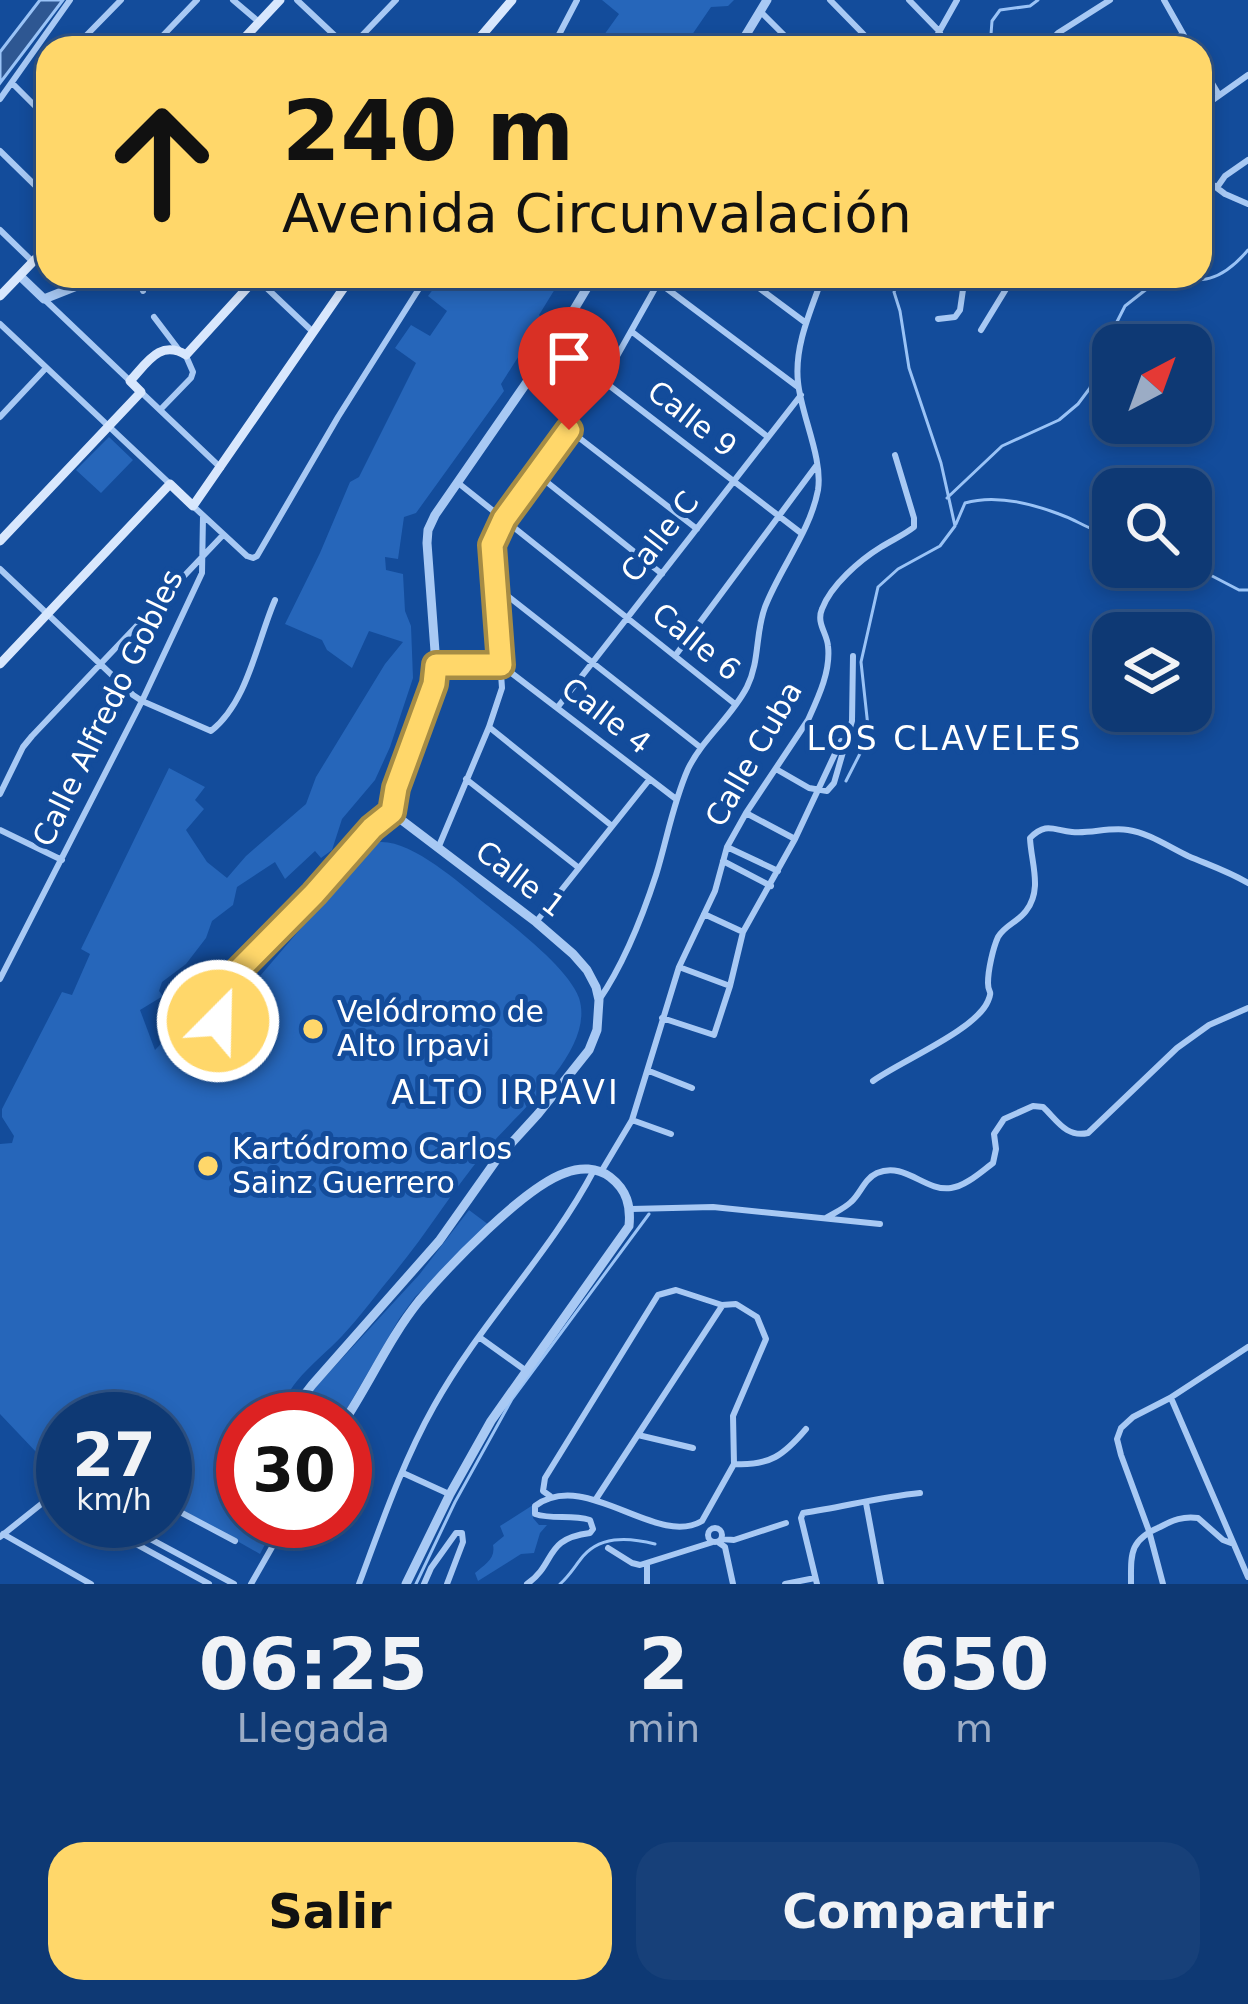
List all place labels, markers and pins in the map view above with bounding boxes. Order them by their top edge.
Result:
pin [518,307,620,430]
place label: Velódromo de Alto Irpavi [337,994,544,1063]
marker: Velódromo de Alto Irpavi [300,1016,326,1042]
place label: Kartódromo Carlos Sainz Guerrero [232,1131,512,1200]
marker: Kartódromo Carlos Sainz Guerrero [195,1153,221,1179]

